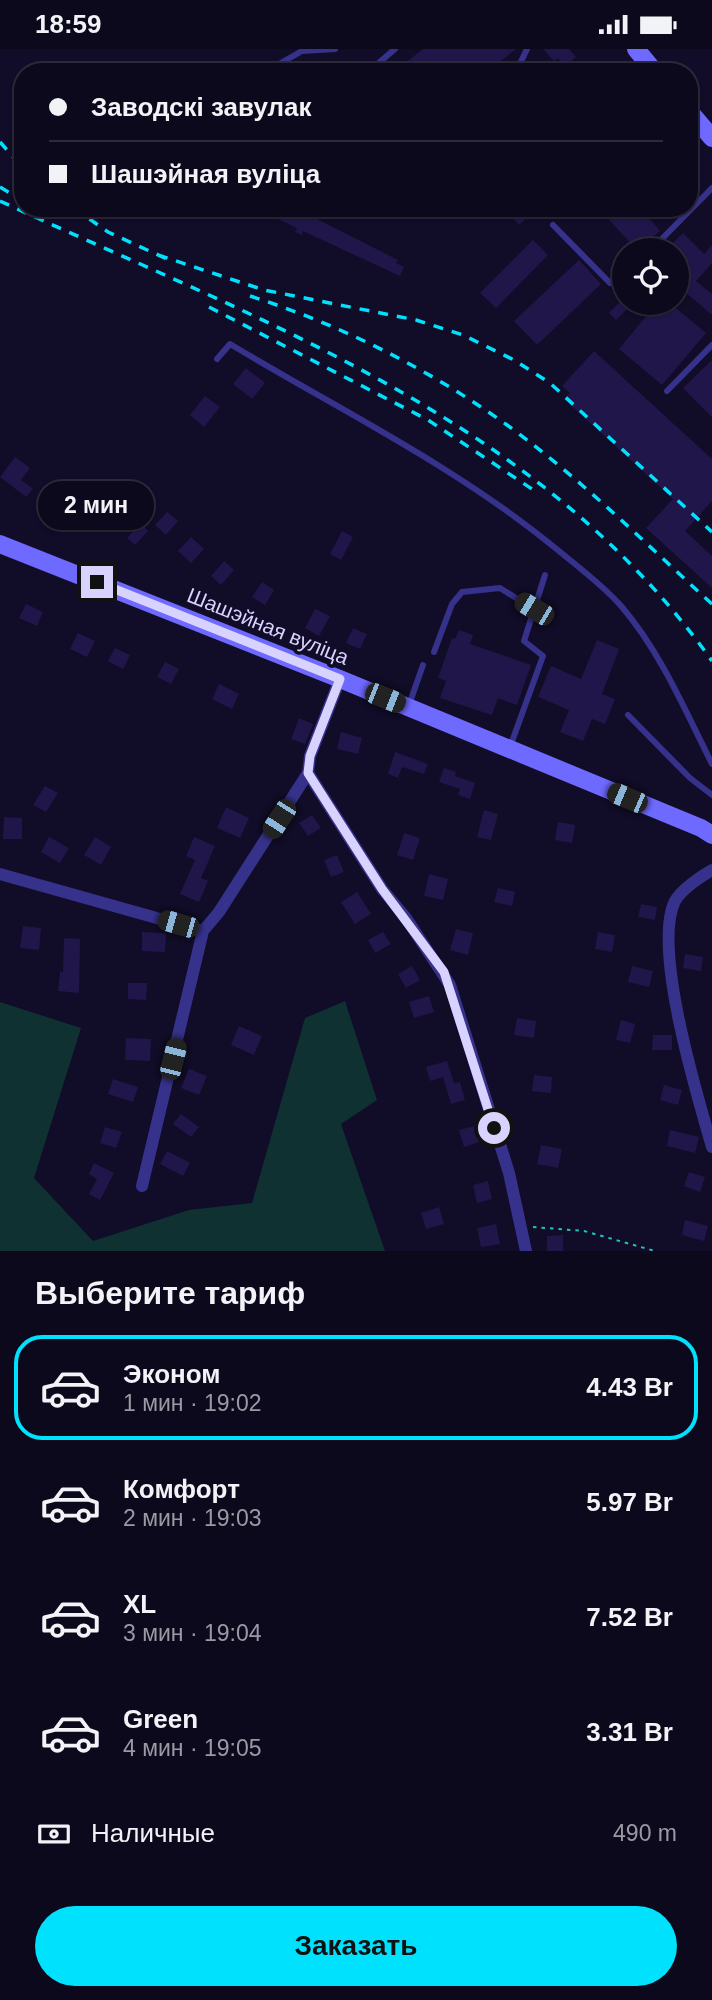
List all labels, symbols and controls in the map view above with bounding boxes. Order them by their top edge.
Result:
text: 18:59 [35,9,102,39]
text: Заводскі завулак [91,92,312,122]
text: Шашэйная вуліца [91,159,320,189]
map controls [612,238,689,315]
button: locate [612,238,689,315]
callout: 2 мин [39,481,155,529]
text: 2 мин [64,492,128,518]
route end [81,566,113,598]
street label: Шашэйная вуліца [184,583,352,669]
car [511,589,558,629]
car [362,680,409,716]
car [604,780,651,816]
car [259,796,300,842]
car [155,908,202,940]
car [158,1036,189,1082]
route start [478,1112,510,1144]
text: Выберите тариф [35,1275,305,1311]
icon: car [39,1356,102,1419]
text: Эконом [123,1359,221,1389]
text: 4.43 Br [586,1372,673,1402]
text: 1 мин · 19:02 [123,1390,262,1416]
icon: car [39,1471,102,1534]
text: Комфорт [123,1474,240,1504]
text: 5.97 Br [586,1487,673,1517]
text: 2 мин · 19:03 [123,1505,262,1531]
icon: car [39,1586,102,1649]
text: XL [123,1589,156,1619]
text: 7.52 Br [586,1602,673,1632]
text: 3 мин · 19:04 [123,1620,262,1646]
icon: car [39,1701,102,1764]
text: Green [123,1704,198,1734]
text: 3.31 Br [586,1717,673,1747]
text: 4 мин · 19:05 [123,1735,262,1761]
icon: cash [35,1815,73,1853]
text: Наличные [91,1818,215,1848]
text: 490 m [613,1820,677,1846]
button: Заказать [35,1906,677,1986]

